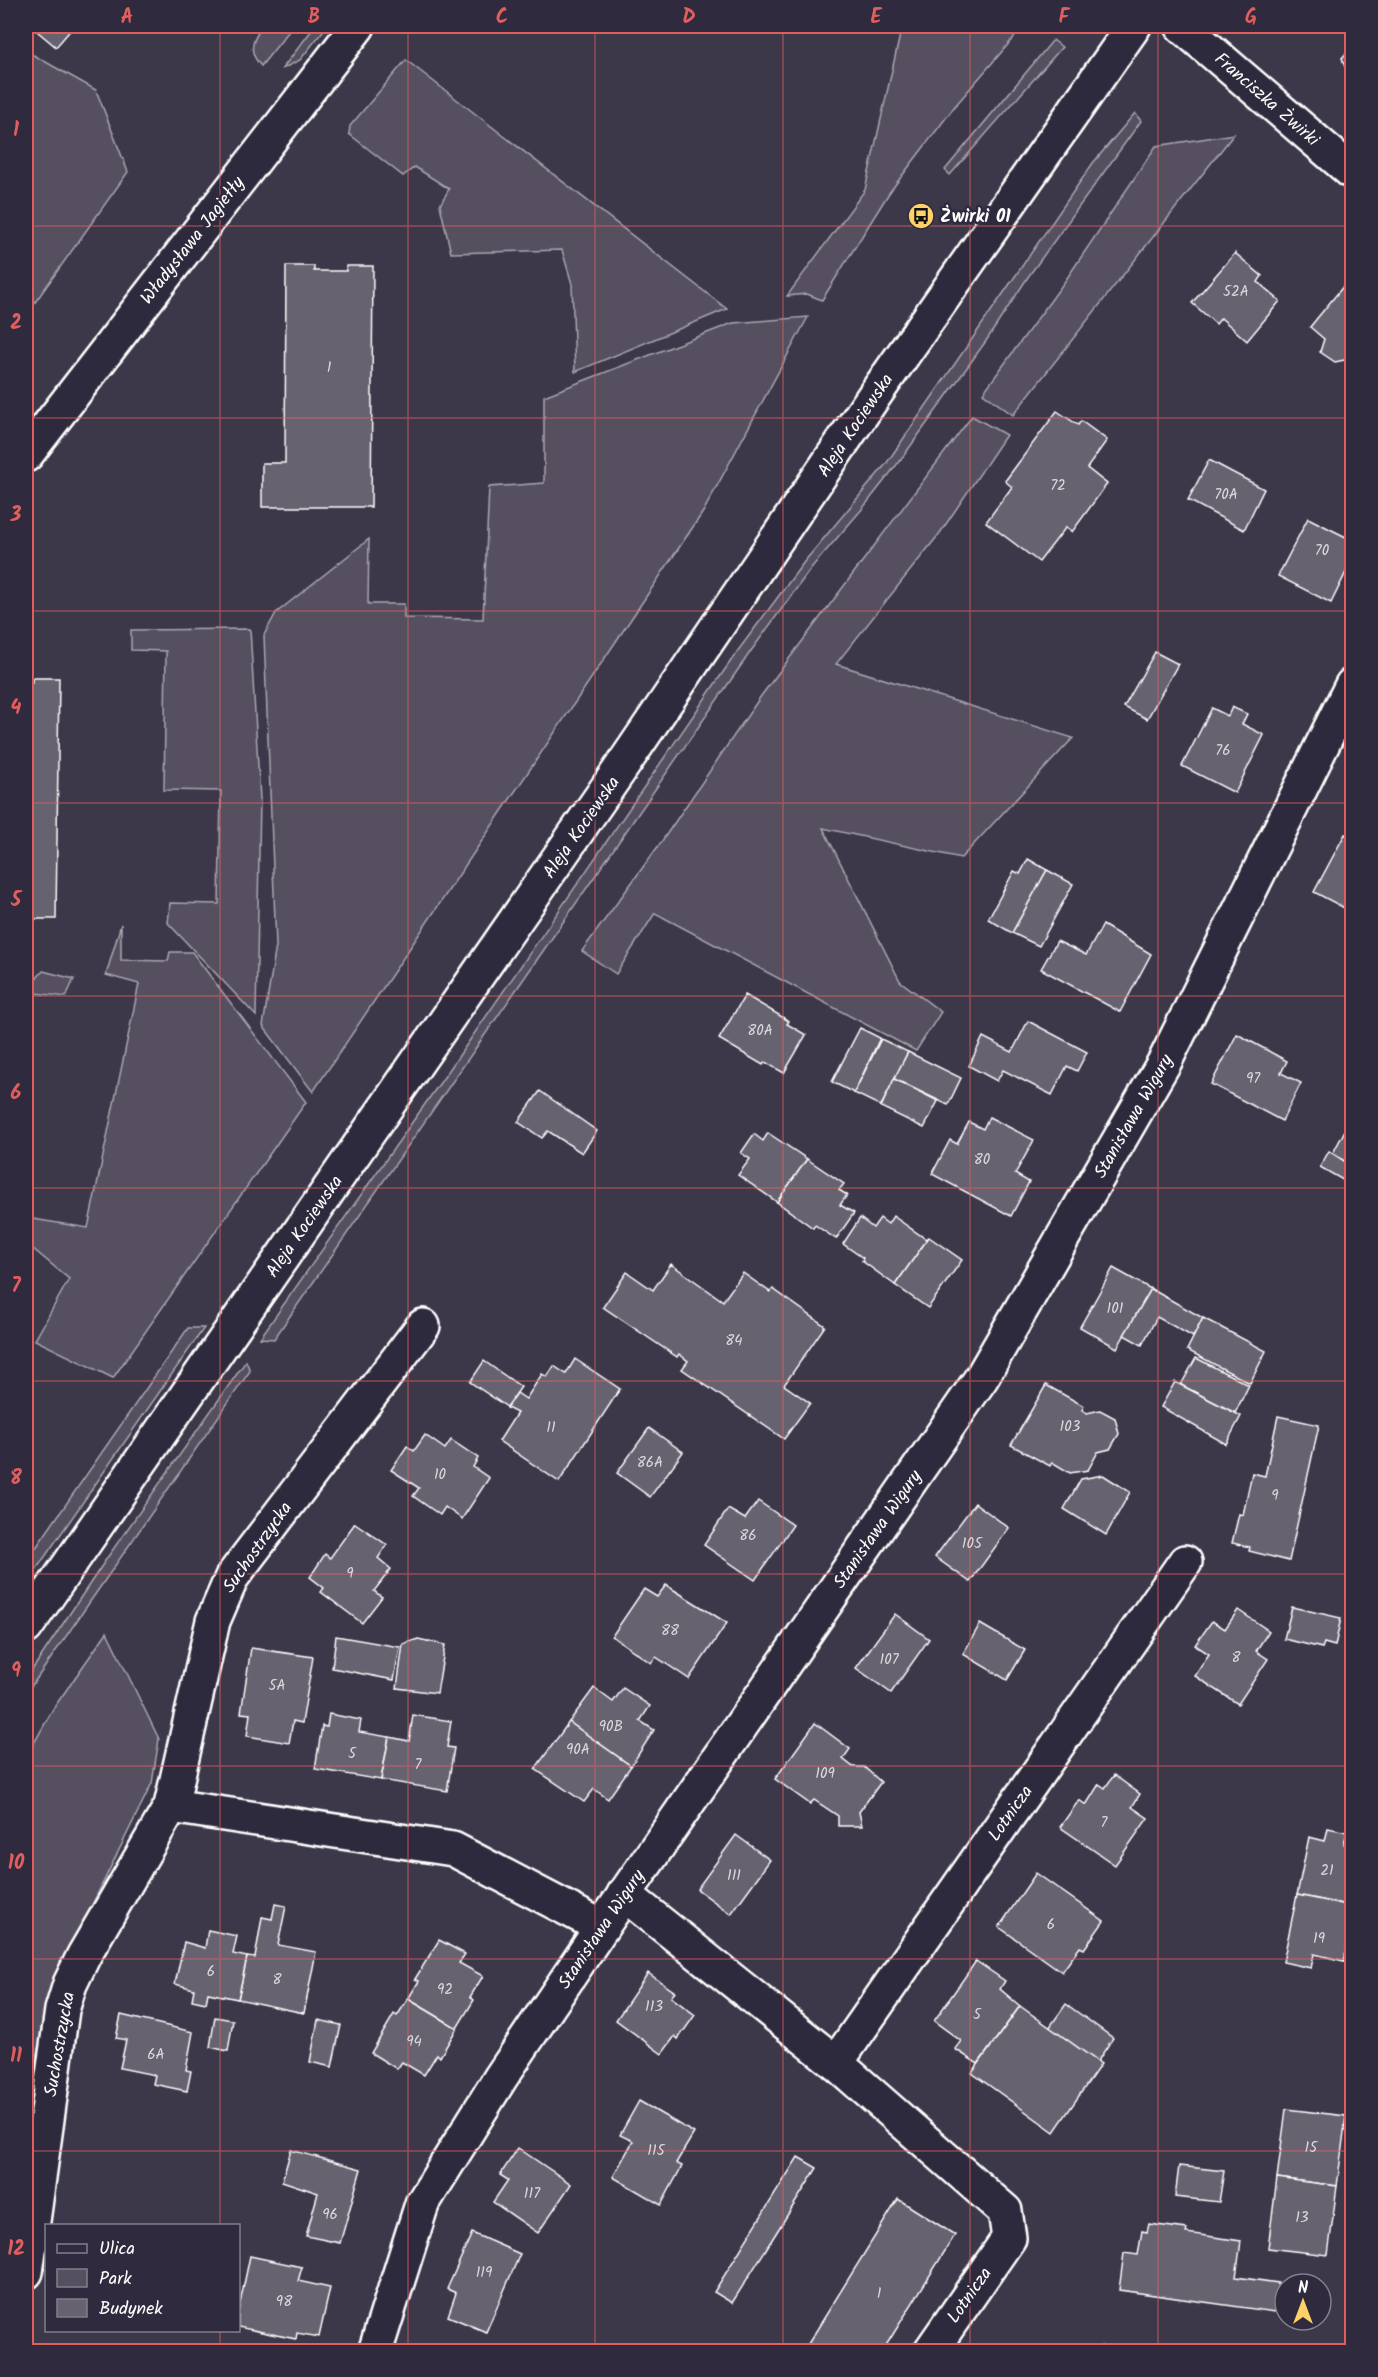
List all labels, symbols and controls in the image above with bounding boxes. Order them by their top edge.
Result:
text: A [121,2,133,34]
text: B [308,2,320,34]
text: C [496,2,508,34]
text: D [682,2,696,34]
text: E [870,2,882,34]
text: F [1059,2,1071,34]
text: G [1245,2,1257,34]
street label: Franciszka Żwirki [1207,46,1326,155]
text: 1 [13,115,19,147]
street label: Władysława Jagiełły [134,170,253,311]
bus stop icon: Żwirki 01 [906,201,936,231]
place label: Żwirki 01 [940,203,1011,232]
house number: 52A [1223,280,1249,304]
text: 2 [10,308,22,340]
house number: 1 [327,356,332,380]
street label: Aleja Kociewska [811,368,902,484]
house number: 72 [1050,474,1066,498]
house number: 70A [1214,483,1238,507]
text: 3 [10,500,22,532]
house number: 70 [1315,539,1330,563]
text: 4 [11,693,22,725]
house number: 76 [1215,739,1231,763]
street label: Aleja Kociewska [536,771,628,885]
text: 5 [10,885,23,917]
house number: 80A [747,1019,773,1043]
street label: Stanisława Wigury [1087,1049,1182,1184]
house number: 97 [1246,1067,1261,1091]
text: 6 [11,1078,22,1110]
house number: 80 [974,1148,991,1172]
street label: Aleja Kociewska [259,1170,351,1284]
text: 7 [11,1271,21,1303]
house number: 101 [1107,1297,1124,1321]
house number: 84 [725,1329,743,1353]
house number: 103 [1060,1415,1081,1439]
house number: 11 [546,1416,556,1440]
house number: 86A [637,1451,663,1475]
text: 8 [10,1463,22,1495]
house number: 10 [434,1463,447,1487]
street label: Stanisława Wigury [826,1464,930,1595]
house number: 9 [1271,1484,1279,1508]
street label: Suchostrzycka [216,1496,300,1600]
house number: 86 [739,1524,757,1548]
house number: 105 [962,1532,983,1556]
house number: 9 [346,1562,354,1586]
house number: 88 [661,1619,680,1643]
house number: 8 [1231,1646,1241,1670]
house number: 107 [879,1648,900,1672]
text: 9 [11,1656,21,1688]
house number: 5A [268,1674,286,1698]
house number: 90B [599,1715,623,1739]
house number: 90A [566,1738,590,1762]
house number: 5 [348,1742,357,1766]
house number: 7 [415,1753,423,1777]
house number: 109 [815,1762,835,1786]
street label: Lotnicza [981,1780,1041,1848]
house number: 7 [1101,1811,1109,1835]
text: 10 [8,1848,25,1880]
house number: 21 [1320,1859,1334,1883]
street label: Stanisława Wigury [551,1864,653,1996]
house number: 111 [727,1864,741,1888]
house number: 6 [1047,1913,1055,1937]
house number: 19 [1313,1927,1326,1951]
house number: 6 [207,1960,215,1984]
house number: 8 [272,1968,282,1992]
house number: 92 [437,1978,453,2002]
street label: Suchostrzycka [37,1990,84,2099]
house number: 113 [645,1995,663,2019]
house number: 5 [973,2003,982,2027]
house number: 94 [406,2030,422,2054]
text: 11 [10,2041,22,2073]
house number: 6A [147,2043,165,2067]
house number: 15 [1305,2136,1318,2160]
house number: 115 [647,2139,666,2163]
house number: 117 [524,2182,541,2206]
house number: 96 [322,2203,338,2227]
house number: 13 [1295,2206,1309,2230]
legend [45,2224,240,2332]
text: 12 [7,2234,25,2266]
text: Ulica [99,2235,135,2264]
house number: 119 [476,2261,493,2285]
street label: Lotnicza [940,2262,1000,2330]
text: Park [99,2265,132,2294]
north arrow [1273,2272,1333,2332]
text: N [1298,2276,1308,2301]
house number: 1 [877,2282,882,2306]
house number: 98 [276,2290,293,2314]
text: Budynek [99,2295,163,2324]

